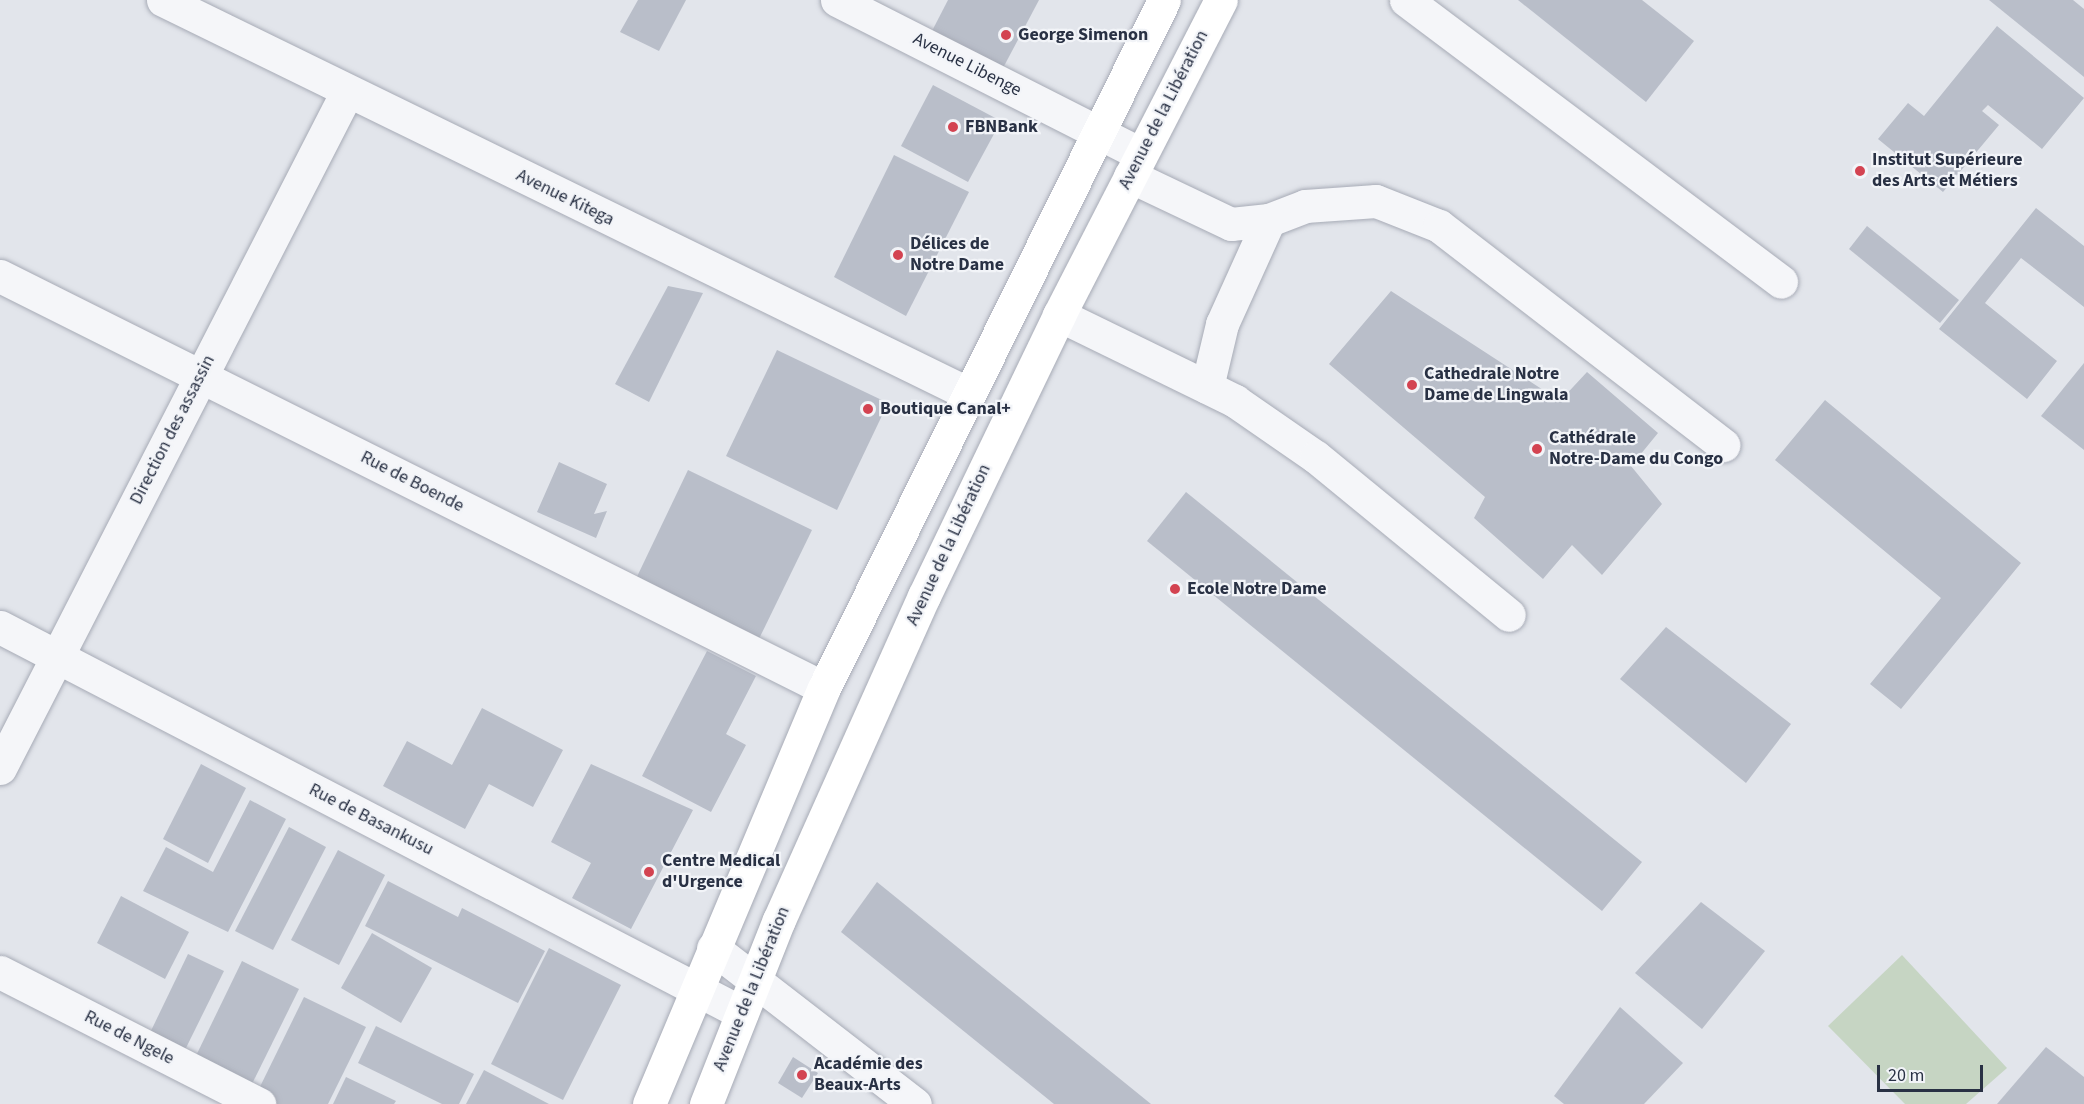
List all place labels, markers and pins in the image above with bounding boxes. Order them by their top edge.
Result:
place label: George Simenon [1018,24,1148,46]
marker: George Simenon [999,28,1013,42]
place label: FBNBank [965,116,1038,138]
marker: FBNBank [946,120,960,134]
place label: Institut Supérieure des Arts et Métiers [1872,150,2023,192]
marker: Institut Supérieure des Arts et Métiers [1853,164,1867,178]
place label: Délices de Notre Dame [910,234,1004,276]
marker: Délices de Notre Dame [891,248,905,262]
place label: Cathedrale Notre Dame de Lingwala [1424,364,1568,406]
marker: Cathedrale Notre Dame de Lingwala [1405,378,1419,392]
place label: Boutique Canal+ [880,398,1011,420]
marker: Boutique Canal+ [861,402,875,416]
place label: Cathédrale Notre-Dame du Congo [1549,428,1723,470]
marker: Cathédrale Notre-Dame du Congo [1530,442,1544,456]
place label: Ecole Notre Dame [1187,578,1327,600]
marker: Ecole Notre Dame [1168,582,1182,596]
place label: Centre Medical d'Urgence [662,851,780,894]
marker: Centre Medical d'Urgence [640,863,658,881]
place label: Académie des Beaux-Arts [814,1054,923,1096]
marker: Académie des Beaux-Arts [795,1068,809,1082]

